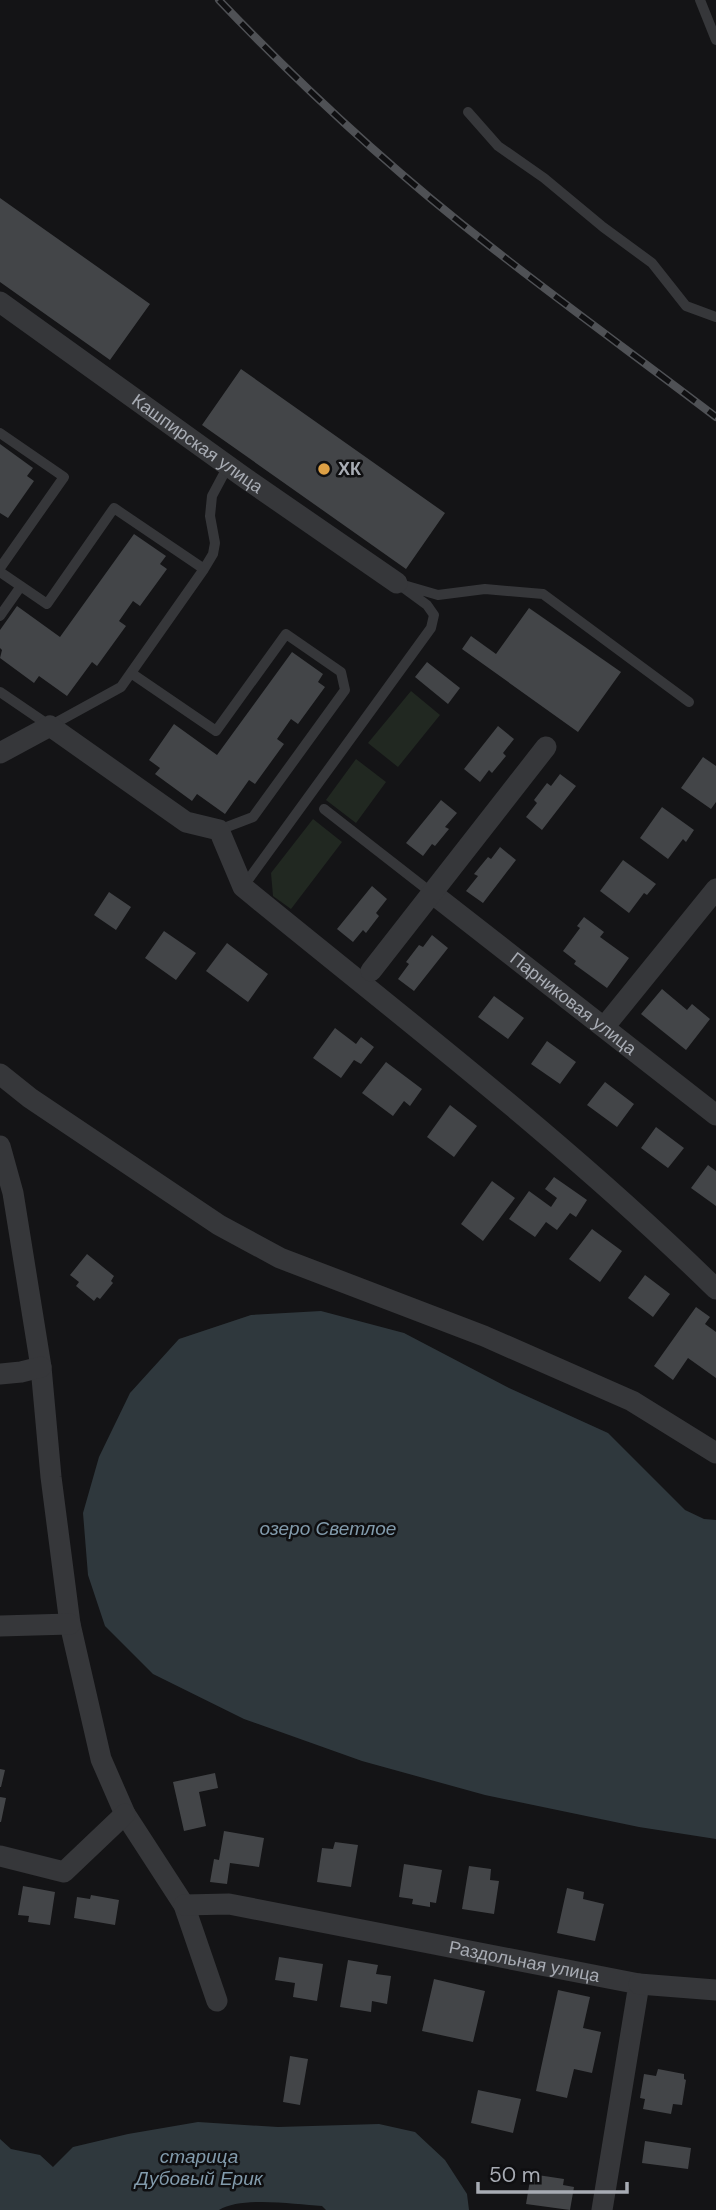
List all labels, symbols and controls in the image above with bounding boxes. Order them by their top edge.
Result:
street label: Кашпирская улица [127,388,269,499]
place label: ХК [338,457,362,481]
marker: ХК [316,461,332,477]
street label: Парниковая улица [505,947,642,1061]
water label: озеро Светлое [260,1516,396,1541]
street label: Раздольная улица [447,1935,603,1988]
water label: старица Дубовый Ерик [133,2144,264,2191]
scale bar [478,2150,627,2194]
text: 50 m [489,2161,540,2189]

